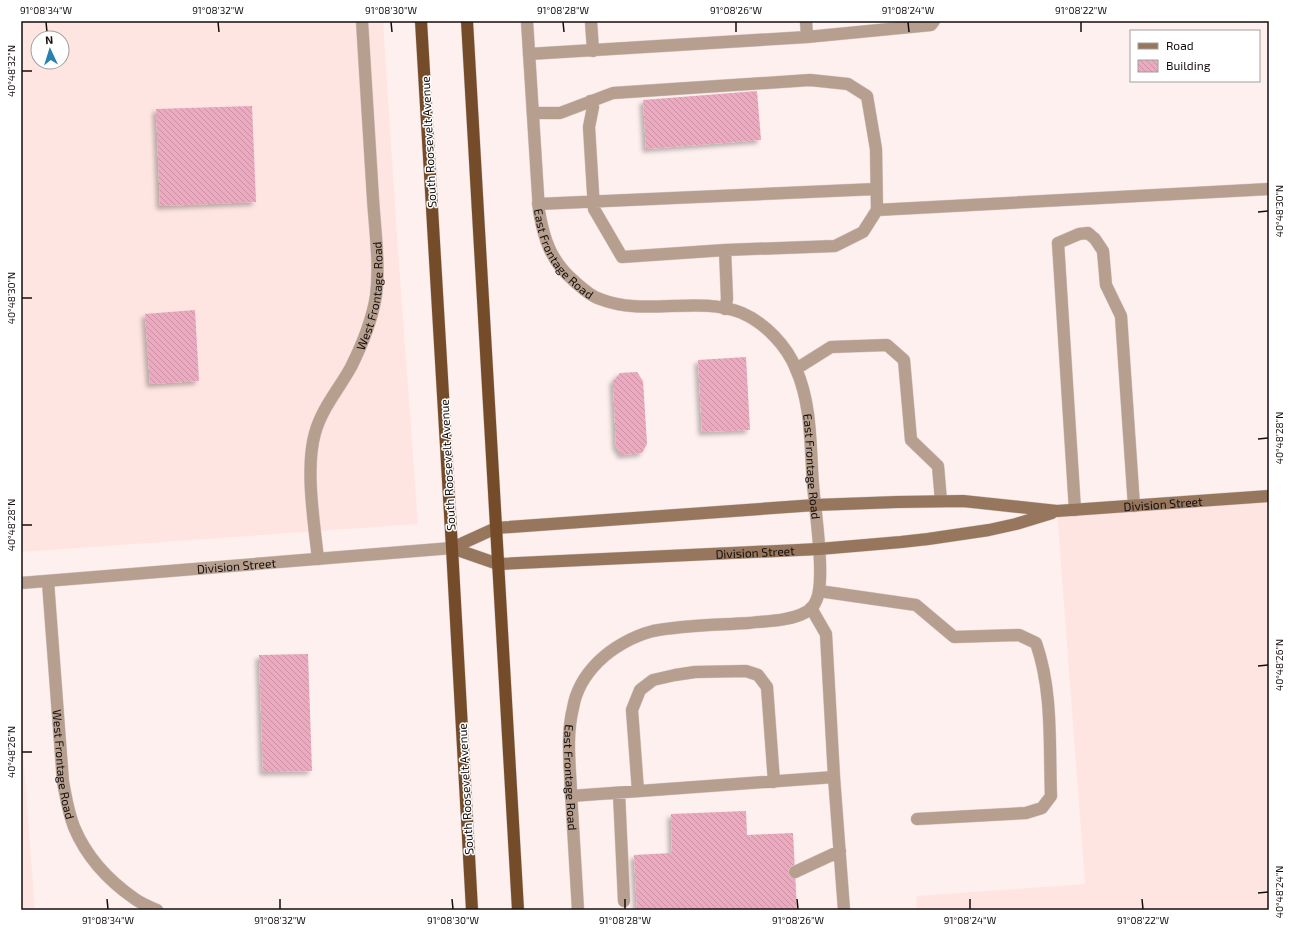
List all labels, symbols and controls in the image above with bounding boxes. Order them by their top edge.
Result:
text: 91°08'34"W [20,4,73,16]
text: 91°08'32"W [192,4,244,16]
text: 91°08'30"W [365,4,418,16]
text: 91°08'28"W [537,4,590,16]
text: 91°08'26"W [710,4,762,16]
text: 91°08'24"W [882,4,935,16]
text: 91°08'22"W [1055,4,1107,16]
north arrow [30,30,70,70]
legend [1130,30,1260,82]
text: N [45,33,54,46]
text: Road [1166,38,1194,52]
text: 40°48'32"N [5,45,17,97]
text: Building [1166,58,1211,72]
street label: South Roosevelt Avenue [418,76,438,208]
text: 40°48'30"N [1273,185,1285,237]
street label: East Frontage Road [532,207,596,302]
street label: West Frontage Road [353,241,385,352]
text: 40°48'30"N [5,272,17,324]
street label: South Roosevelt Avenue [437,399,457,531]
text: 40°48'28"N [1273,412,1285,464]
street label: East Frontage Road [801,413,824,520]
street label: Division Street [1123,494,1203,513]
text: 40°48'28"N [5,499,17,551]
street label: Division Street [715,543,795,561]
street label: Division Street [196,555,277,576]
text: 40°48'26"N [1273,639,1285,691]
street label: West Frontage Road [51,709,78,821]
street label: South Roosevelt Avenue [455,723,475,855]
street label: East Frontage Road [562,724,580,831]
text: 40°48'26"N [5,726,17,778]
text: 40°48'24"N [1273,866,1285,918]
text: 91°08'34"W [82,914,135,926]
text: 91°08'32"W [254,914,306,926]
text: 91°08'30"W [427,914,480,926]
text: 91°08'28"W [599,914,652,926]
text: 91°08'26"W [772,914,824,926]
text: 91°08'24"W [944,914,997,926]
text: 91°08'22"W [1117,914,1169,926]

